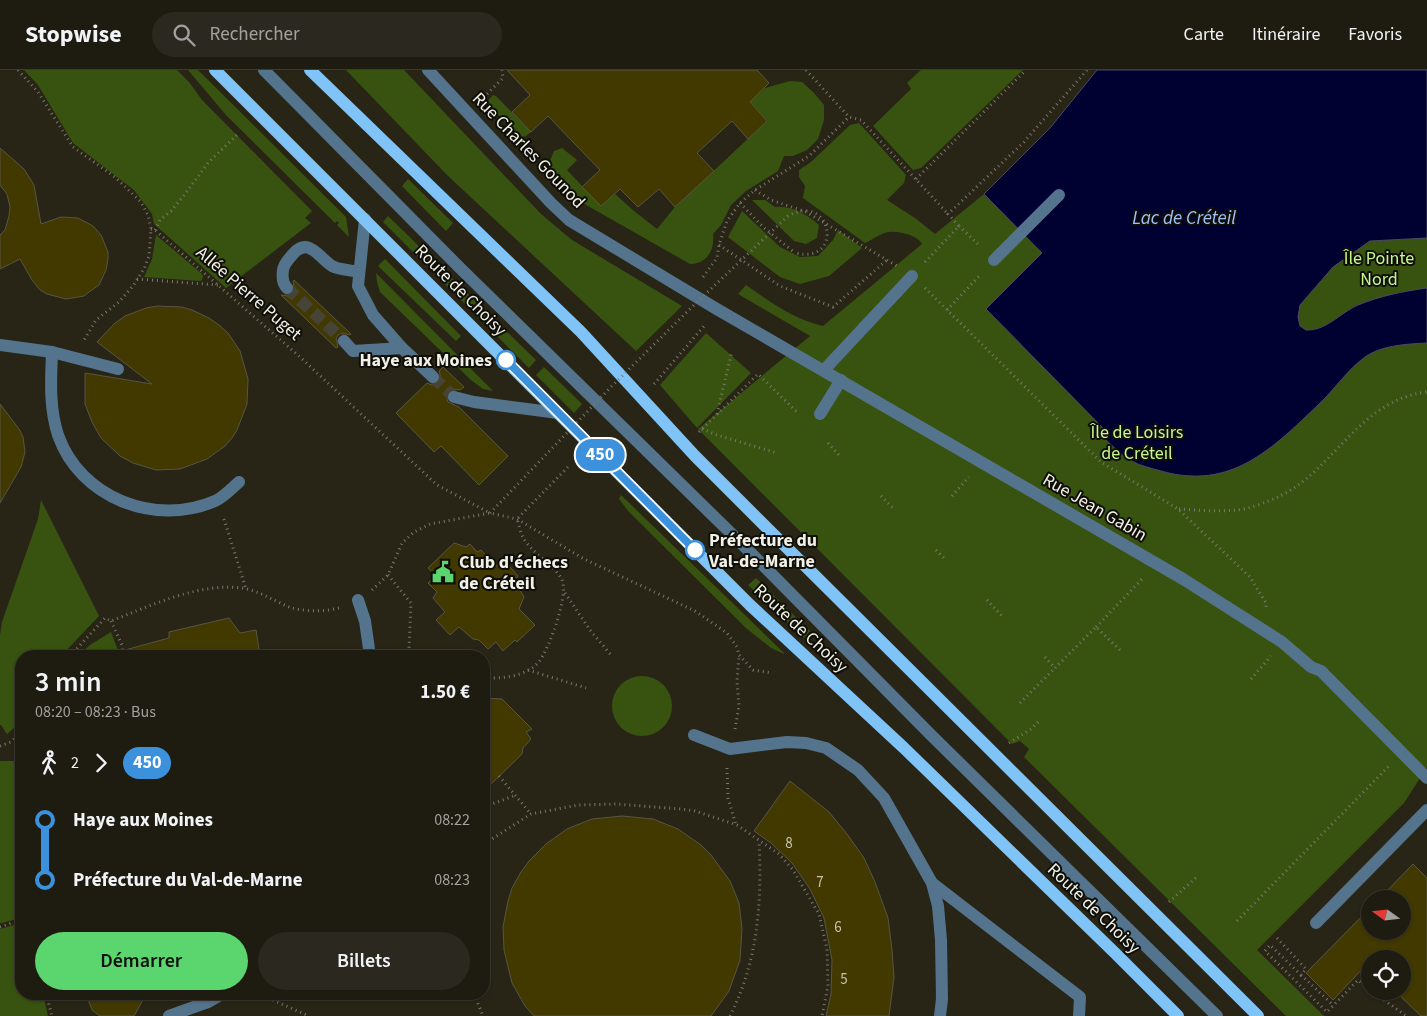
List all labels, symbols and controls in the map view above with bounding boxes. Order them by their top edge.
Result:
search box [152,12,502,57]
text: Stopwise [25,17,122,52]
icon: search [170,21,198,49]
text: Rechercher [210,21,300,48]
text: Carte [1184,22,1224,47]
text: Itinéraire [1252,22,1320,47]
text: Favoris [1348,22,1402,47]
street label: Rue Charles Gounod [467,87,591,214]
water label: Lac de Créteil [1132,205,1236,232]
street label: Route de Choisy [409,239,513,342]
street label: Allée Pierre Puget [190,241,307,346]
park label: Île Pointe Nord [1343,246,1414,292]
place label: Haye aux Moines [359,348,492,373]
marker: Haye aux Moines [496,350,516,370]
park label: Île de Loisirs de Créteil [1090,420,1183,466]
line badge: 450 [571,439,629,471]
text: 450 [586,442,614,467]
street label: Rue Jean Gabin [1038,467,1152,547]
place label: Préfecture du Val-de-Marne [708,528,817,574]
marker: Préfecture du Val-de-Marne [685,540,705,560]
place label: Club d'échecs de Créteil [459,550,568,596]
public building icon: Club d'échecs de Créteil [430,559,456,585]
street label: Route de Choisy [748,578,854,679]
text: 3 min [35,662,102,702]
text: 1.50 € [420,679,470,706]
text: 08:20 – 08:23 · Bus [35,701,156,723]
icon: walk [35,749,63,777]
icon: forward [87,749,115,777]
text: 450 [133,750,161,775]
text: 2 [71,752,79,774]
text: Haye aux Moines [73,807,213,834]
text: 08:22 [434,809,470,831]
house number: 8 [785,833,793,854]
street label: Route de Choisy [1042,857,1146,960]
text: Préfecture du Val-de-Marne [73,867,302,894]
text: 08:23 [434,869,470,891]
house number: 7 [816,872,824,893]
north arrow [1361,890,1411,940]
map controls [1361,890,1411,1000]
house number: 6 [834,917,842,938]
button: Démarrer [35,932,248,990]
button: Billets [258,932,470,990]
button: locate [1361,950,1411,1000]
house number: 5 [840,969,848,990]

